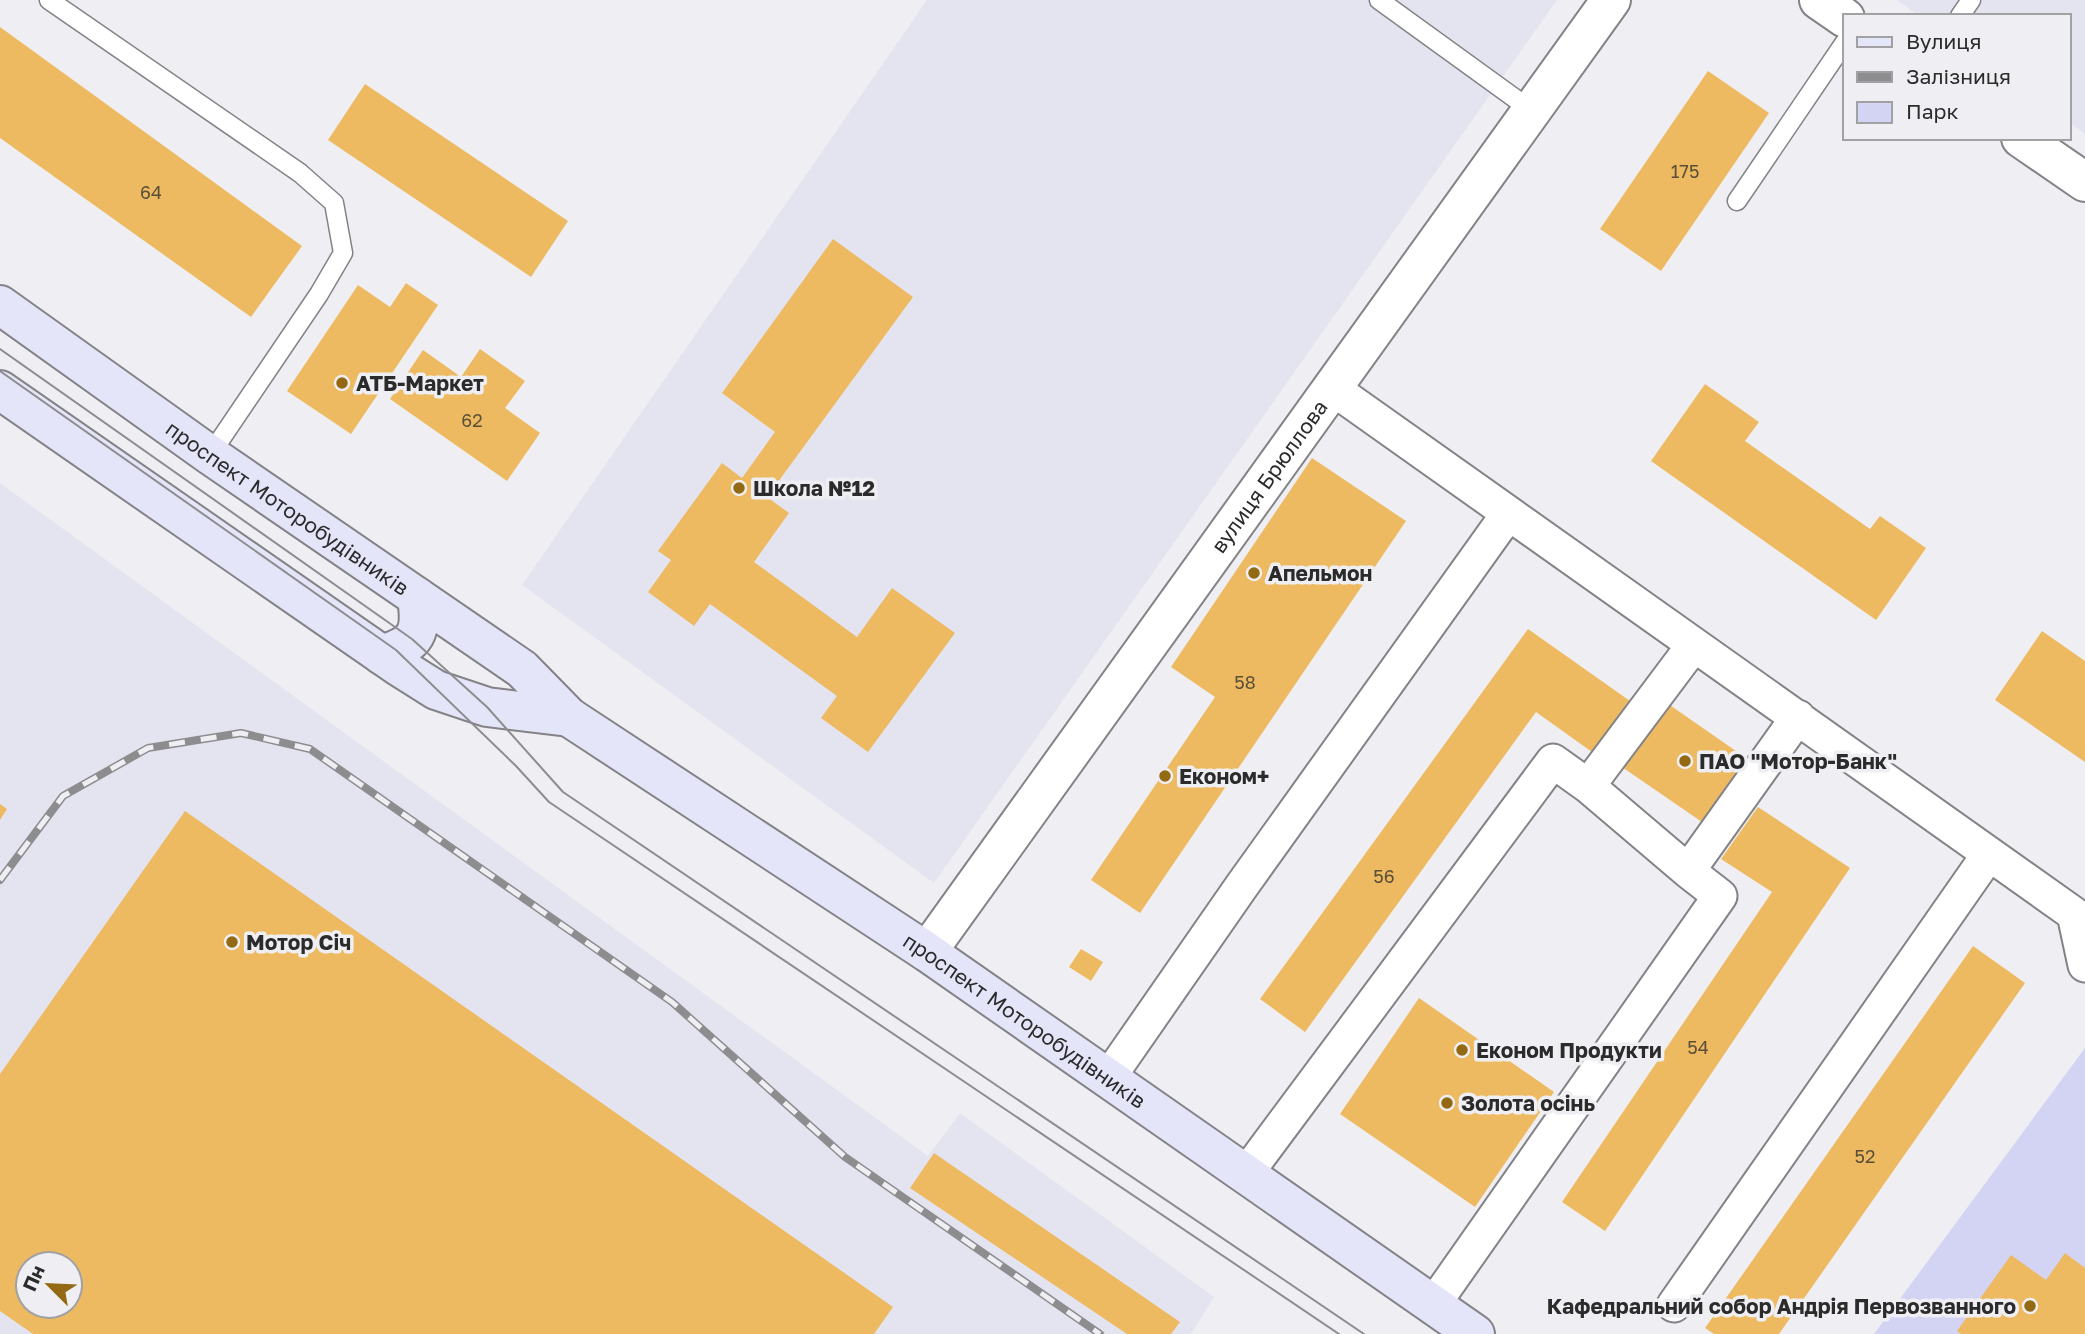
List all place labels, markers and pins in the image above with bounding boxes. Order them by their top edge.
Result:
place label: АТБ-Маркет [356,370,484,396]
marker: АТБ-Маркет [334,375,350,391]
place label: Школа №12 [753,475,875,501]
marker: Школа №12 [731,480,747,496]
place label: Апельмон [1268,560,1372,586]
marker: Апельмон [1246,565,1262,581]
place label: ПАО "Мотор-Банк" [1699,748,1897,774]
marker: ПАО "Мотор-Банк" [1677,753,1693,769]
place label: Економ+ [1179,763,1269,789]
marker: Економ+ [1157,768,1173,784]
place label: Мотор Січ [246,929,351,955]
marker: Мотор Січ [224,934,240,950]
place label: Економ Продукти [1476,1037,1662,1063]
marker: Економ Продукти [1454,1042,1470,1058]
place label: Золота осінь [1461,1090,1595,1116]
marker: Золота осінь [1439,1095,1455,1111]
place label: Кафедральний собор Андрія Первозванного [1547,1293,2016,1319]
marker: Кафедральний собор Андрія Первозванного [2022,1298,2038,1314]

